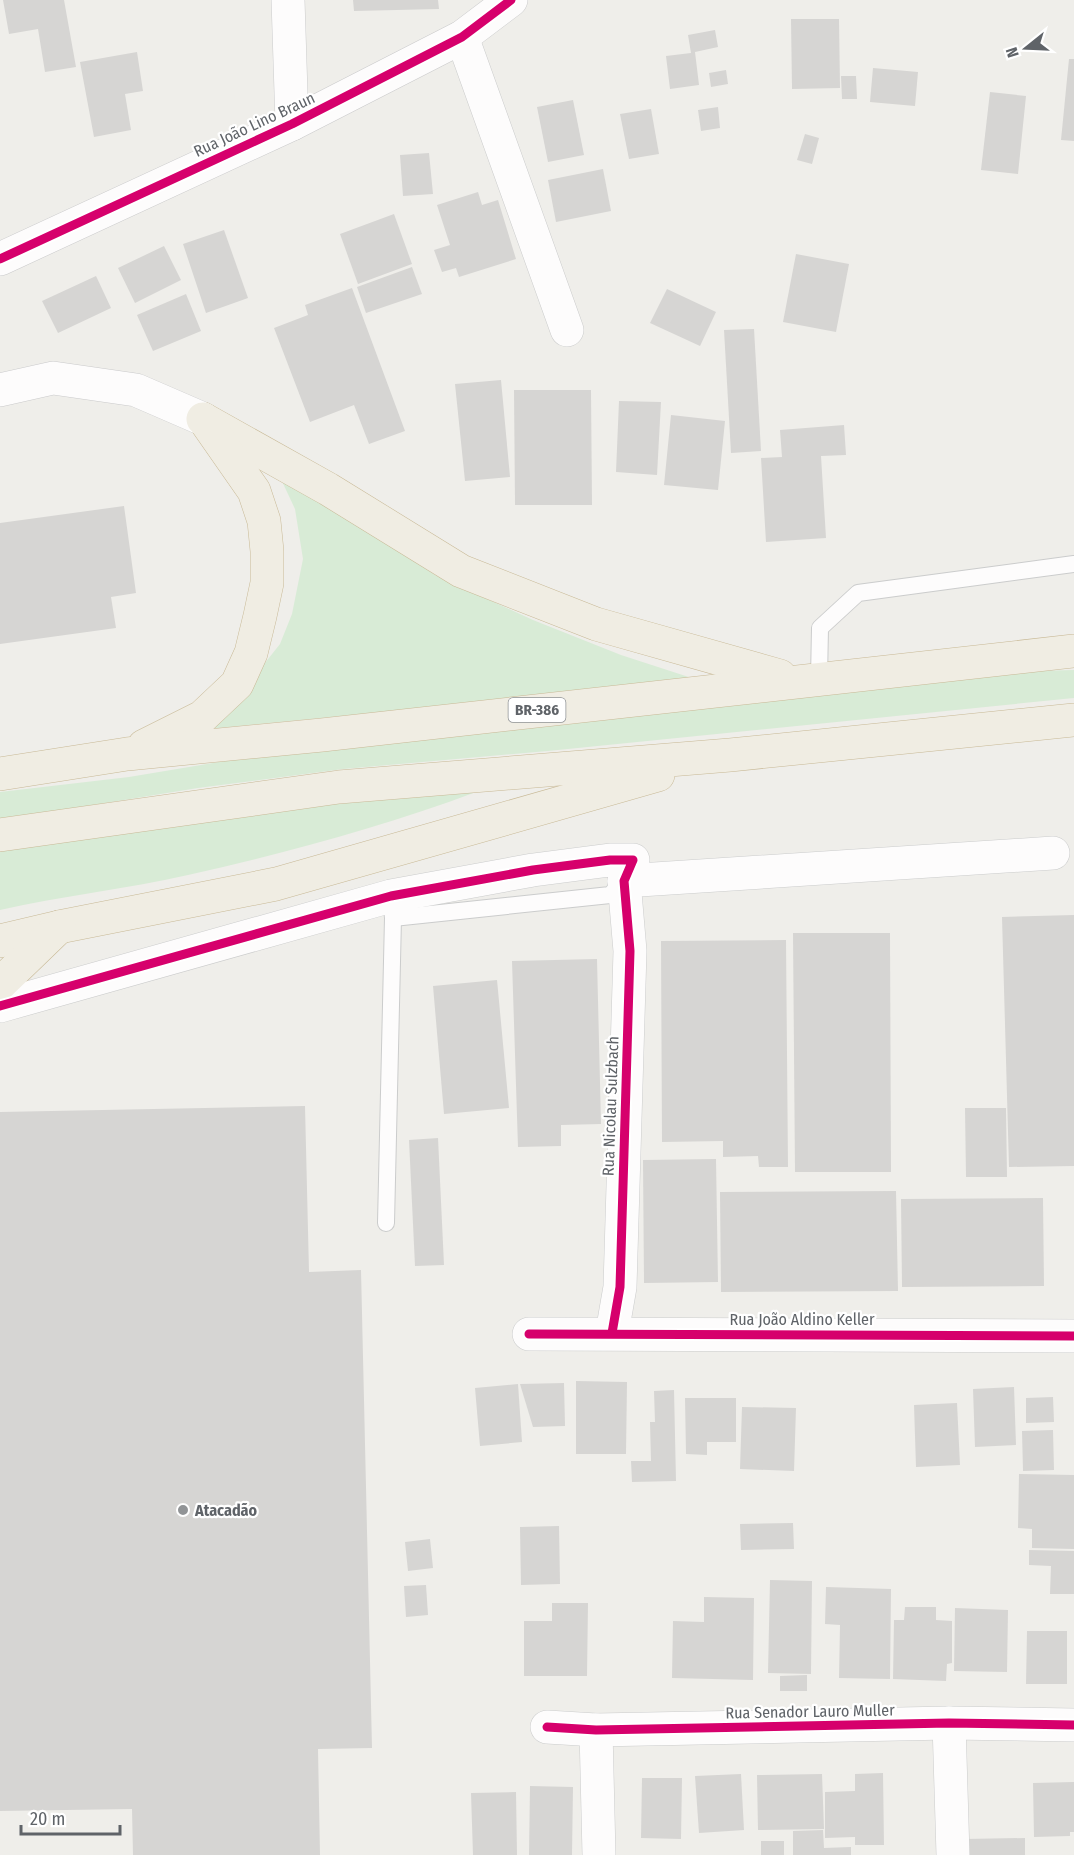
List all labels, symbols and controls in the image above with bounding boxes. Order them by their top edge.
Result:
north arrow [996,18,1056,78]
text: N [1002,45,1023,60]
street label: Rua João Lino Braun [191,88,318,161]
road number: BR-386 [508,698,566,722]
street label: Rua Nicolau Sulzbach [599,1036,622,1176]
street label: Rua João Aldino Keller [729,1310,875,1329]
place label: Atacadão [194,1501,258,1520]
marker: Atacadão [176,1503,190,1517]
street label: Rua Senador Lauro Muller [725,1701,895,1722]
scale bar [21,1798,120,1836]
text: 20 m [30,1808,65,1830]

